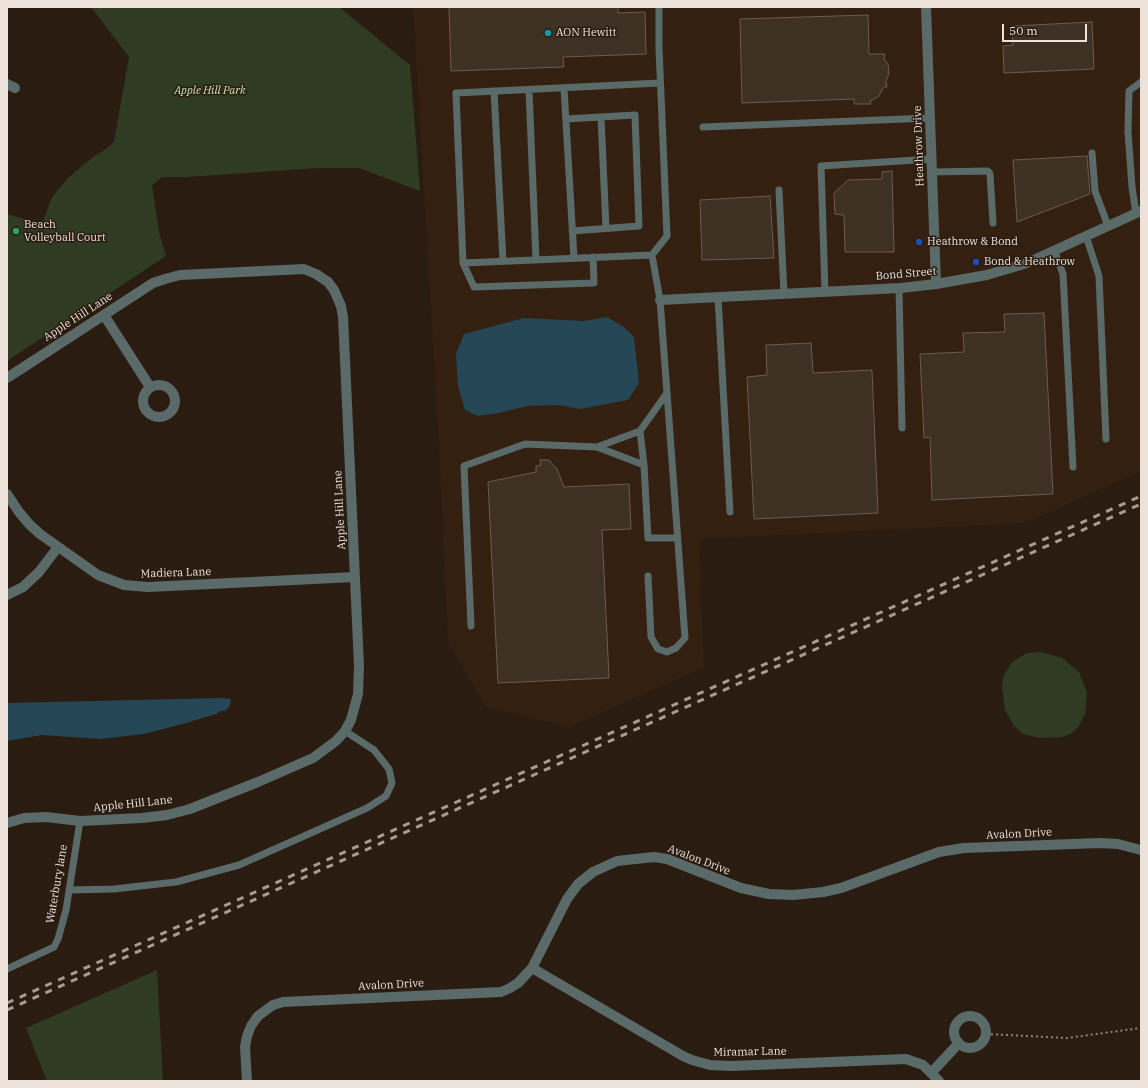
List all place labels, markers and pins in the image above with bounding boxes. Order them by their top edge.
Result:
place label: AON Hewitt [556,26,616,40]
marker: AON Hewitt [543,28,553,38]
place label: Beach Volleyball Court [24,218,106,244]
marker: Beach Volleyball Court [11,226,21,236]
place label: Heathrow & Bond [927,235,1018,249]
marker: Heathrow & Bond [914,237,924,247]
place label: Bond & Heathrow [984,255,1075,269]
marker: Bond & Heathrow [971,257,981,267]

